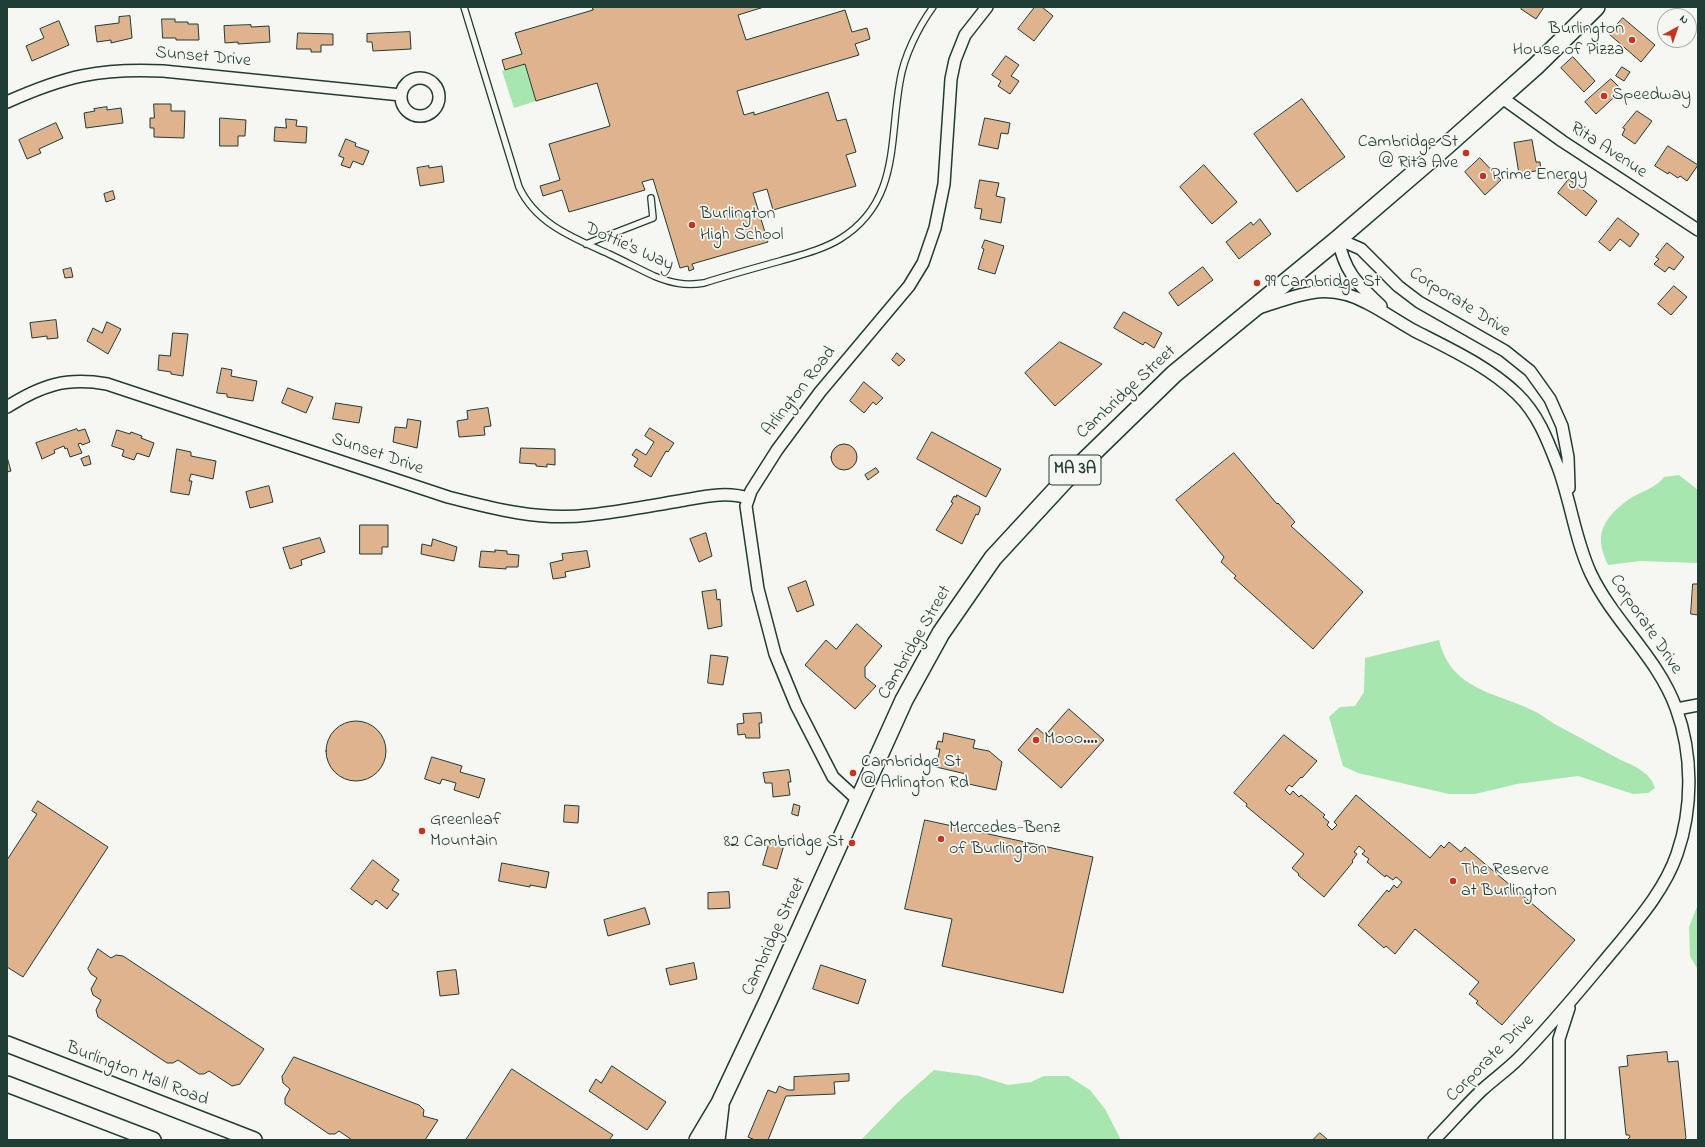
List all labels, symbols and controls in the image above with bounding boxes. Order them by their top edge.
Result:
north arrow [1657,8,1697,48]
text: N [1676,11,1692,28]
place label: Burlington House of Pizza [1513,19,1624,62]
marker: Burlington House of Pizza [1627,35,1637,45]
street label: Sunset Drive [154,43,252,73]
place label: Speedway [1612,85,1691,107]
marker: Speedway [1599,91,1609,101]
street label: Rita Avenue [1566,118,1650,184]
place label: Cambridge St @ Rita Ave [1358,132,1458,174]
marker: Cambridge St @ Rita Ave [1461,148,1471,158]
place label: Prime Energy [1491,165,1587,187]
marker: Prime Energy [1478,171,1488,181]
place label: Burlington High School [700,204,783,246]
street label: Dottie's Way [581,219,677,277]
marker: Burlington High School [687,220,697,230]
street label: Corporate Drive [1404,263,1514,343]
place label: 99 Cambridge St [1265,272,1381,294]
marker: 99 Cambridge St [1252,278,1262,288]
street label: Cambridge Street [1073,341,1181,445]
street label: Arlington Road [758,343,842,441]
street label: Sunset Drive [328,429,426,481]
road number: MA 3A [1049,455,1101,485]
street label: Corporate Drive [1604,571,1686,679]
street label: Cambridge Street [875,582,957,704]
place label: Mooo.... [1044,729,1098,751]
marker: Mooo.... [1031,735,1041,745]
place label: Cambridge St @ Arlington Rd [861,752,969,794]
marker: Cambridge St @ Arlington Rd [848,768,858,778]
place label: Greenleaf Mountain [430,810,501,852]
place label: Mercedes-Benz of Burlington [949,818,1060,860]
marker: Greenleaf Mountain [417,826,427,836]
place label: 82 Cambridge St [724,832,844,854]
marker: Mercedes-Benz of Burlington [936,834,946,844]
marker: 82 Cambridge St [847,838,857,848]
place label: The Reserve at Burlington [1461,860,1557,902]
street label: Cambridge Street [738,874,812,1000]
marker: The Reserve at Burlington [1448,876,1458,886]
street label: Corporate Drive [1443,1011,1539,1107]
street label: Burlington Mall Road [63,1038,211,1112]

